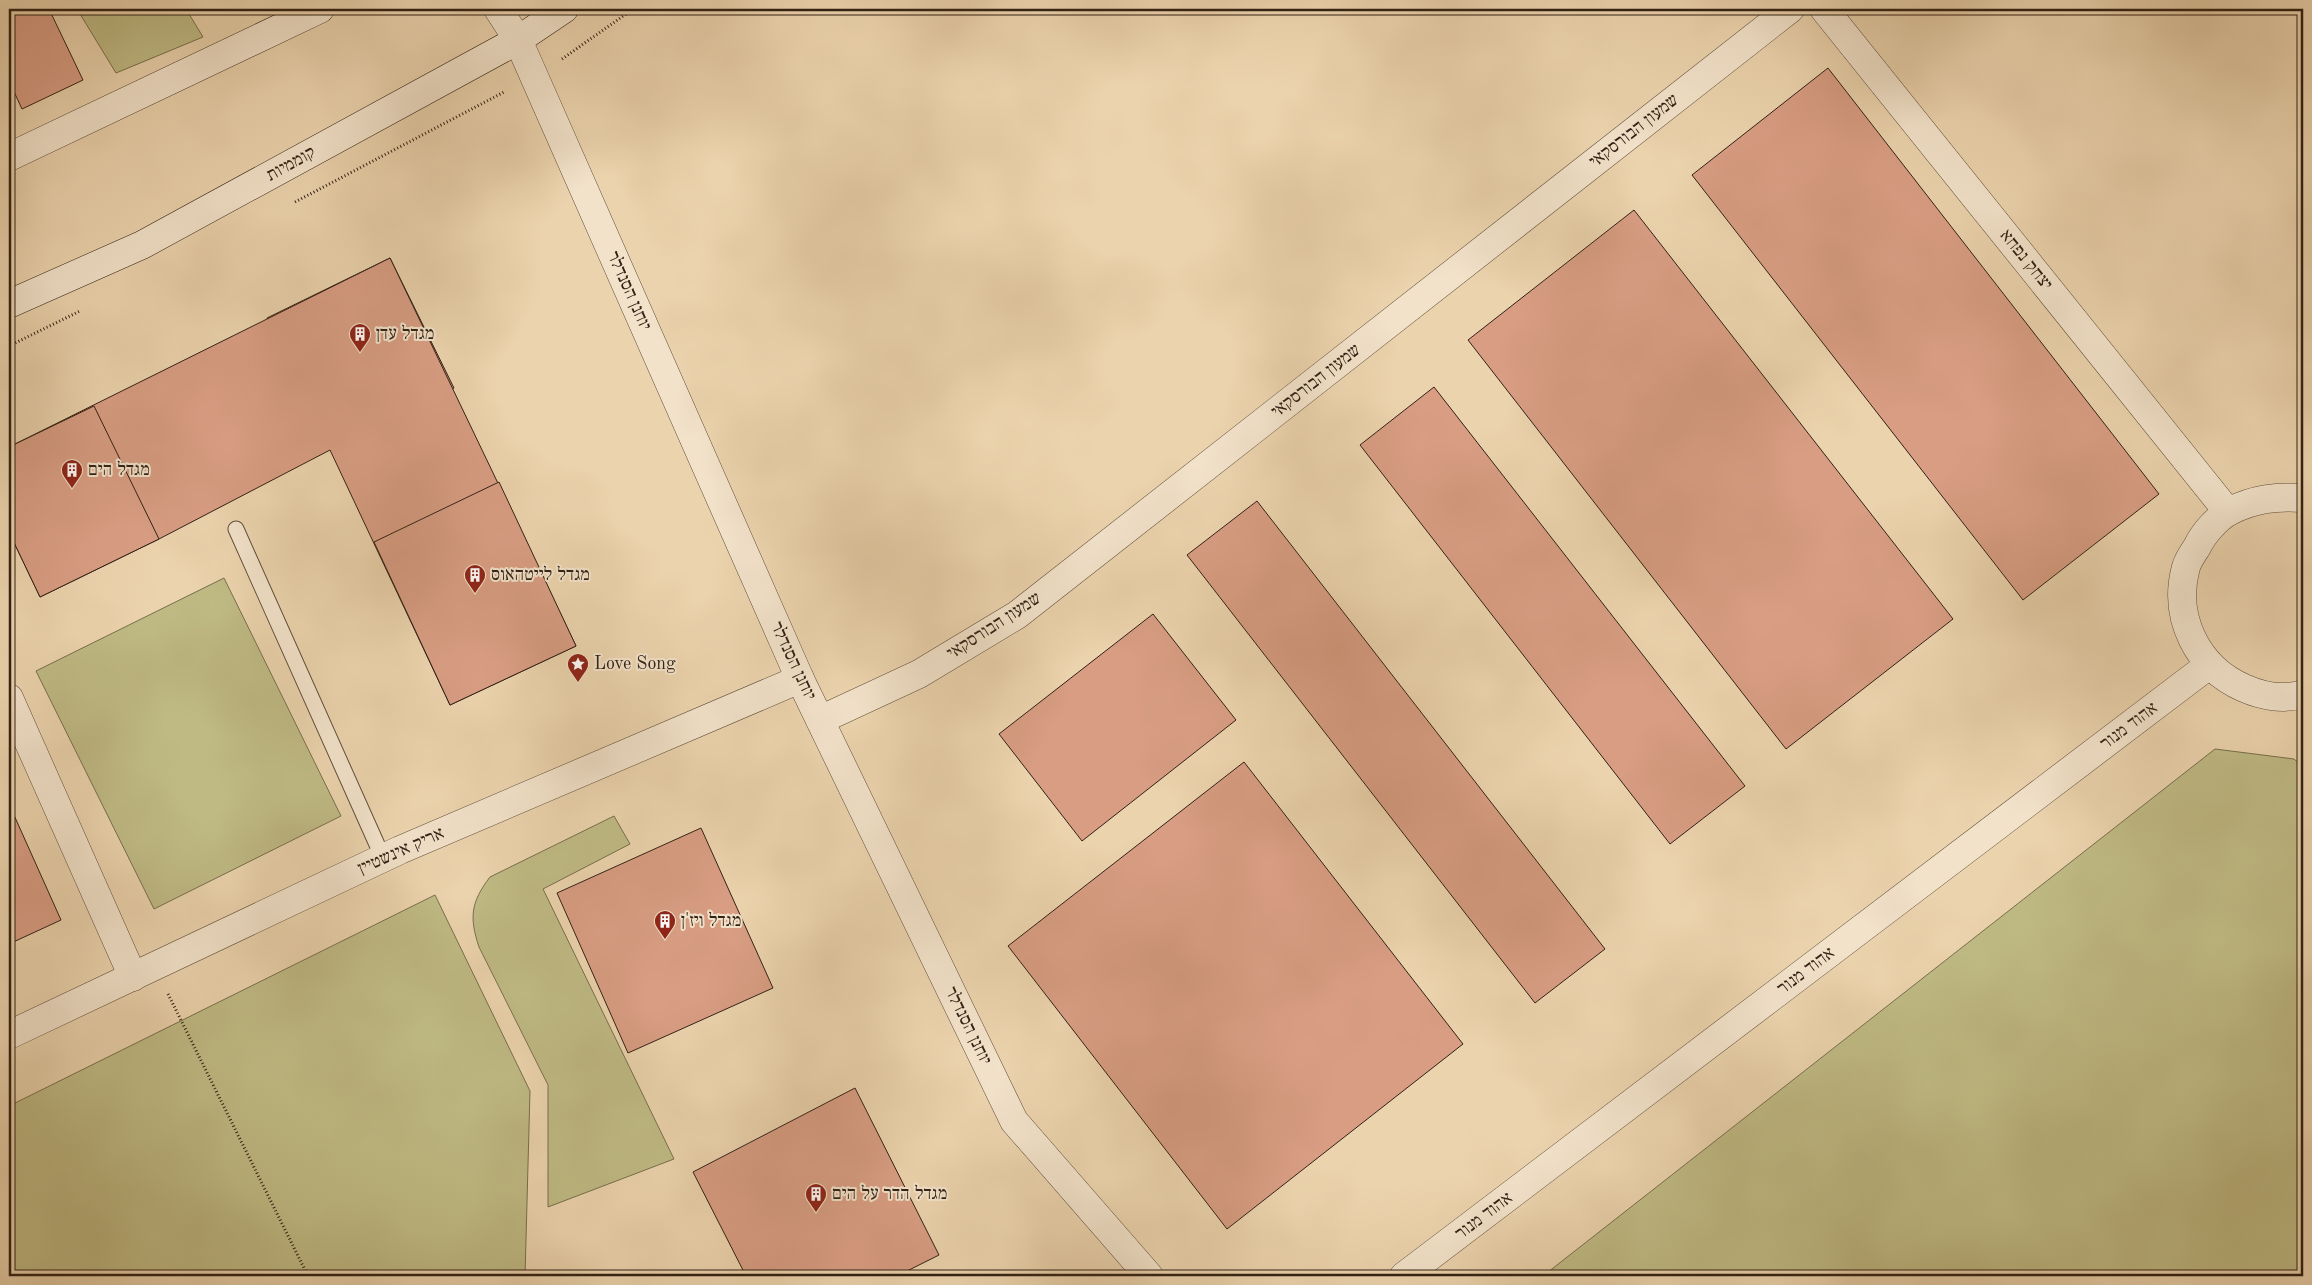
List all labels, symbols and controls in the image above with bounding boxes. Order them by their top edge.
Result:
street label: שמעון הבורסקאי [1586,91,1682,171]
street label: קוממיות [263,143,319,185]
street label: יצחק נפחא [1996,226,2056,294]
street label: יוחנן הסנדלר [604,248,655,333]
building icon: מגדל עדן [348,322,372,353]
place label: מגדל עדן [376,324,434,343]
street label: שמעון הבורסקאי [1268,341,1364,421]
building icon: מגדל הים [60,458,84,489]
place label: מגדל הים [88,460,150,479]
building icon: מגדל לייטהאוס [463,563,487,594]
place label: מגדל לייטהאוס [491,565,590,584]
street label: שמעון הבורסקאי [944,589,1044,663]
street label: יוחנן הסנדלר [767,619,820,703]
place icon: Love Song [566,652,590,683]
place label: Love Song [594,655,676,673]
street label: אהוד מנור [2097,699,2161,753]
street label: אריק אינשטיין [355,824,447,878]
building icon: מגדל ויז'ן [653,909,677,940]
place label: מגדל ויז'ן [681,911,741,930]
street label: אהוד מנור [1774,944,1838,998]
street label: יוחנן הסנדלר [941,984,995,1068]
building icon: מגדל הדר על הים [804,1182,828,1213]
place label: מגדל הדר על הים [832,1184,947,1203]
street label: אהוד מנור [1452,1189,1516,1243]

